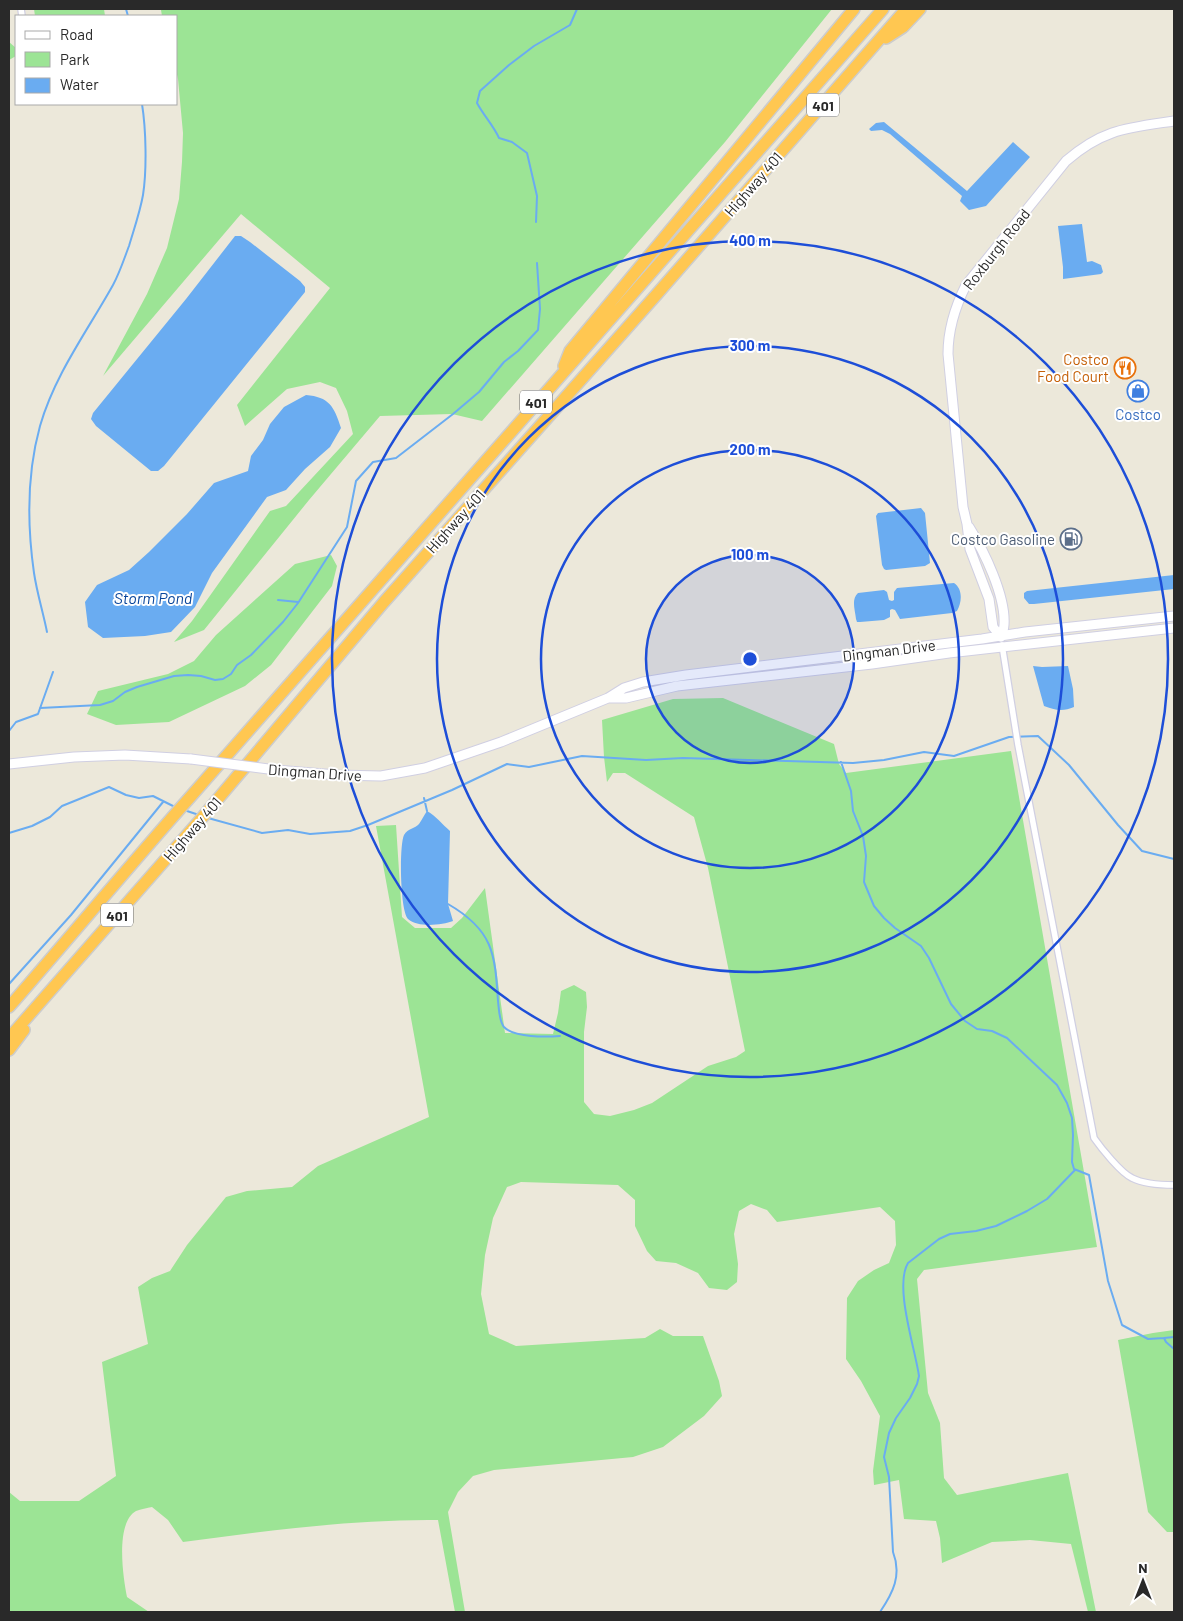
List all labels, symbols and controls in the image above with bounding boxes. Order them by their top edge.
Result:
legend [15,15,178,105]
text: Road [60,25,93,43]
text: Park [60,50,90,68]
text: Water [60,75,99,93]
road number: 401 [807,94,839,116]
street label: Highway 401 [720,148,786,220]
street label: Roxburgh Road [959,205,1033,293]
text: 400 m [729,231,771,249]
text: 300 m [730,336,770,354]
place label: Costco Food Court [1037,350,1109,385]
restaurant icon: Costco Food Court [1113,356,1137,380]
shop icon: Costco [1126,379,1150,403]
road number: 401 [520,391,552,414]
place label: Costco [1115,405,1161,423]
text: 200 m [729,440,771,458]
street label: Highway 401 [422,486,488,556]
fuel station icon: Costco Gasoline [1059,527,1083,551]
place label: Costco Gasoline [951,530,1055,548]
text: 100 m [731,545,769,563]
water label: Storm Pond [114,588,193,607]
street label: Dingman Drive [841,635,937,665]
centre of rings [741,650,759,668]
street label: Dingman Drive [268,760,362,784]
street label: Highway 401 [159,793,225,865]
road number: 401 [101,904,133,926]
north arrow [1118,1556,1168,1606]
text: N [1138,1559,1148,1576]

